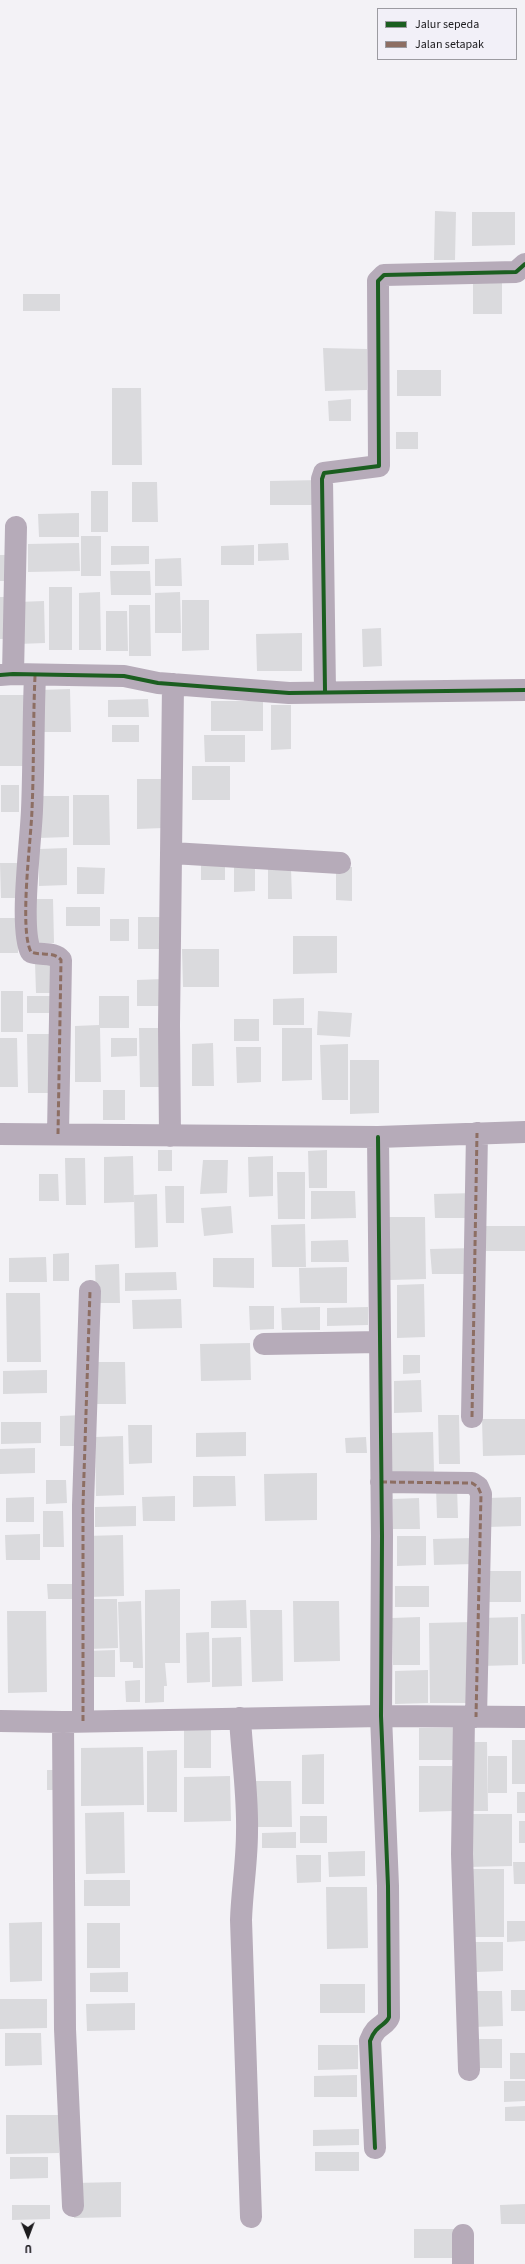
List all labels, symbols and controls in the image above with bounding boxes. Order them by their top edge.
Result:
legend [377,8,517,60]
text: Jalur sepeda [415,16,479,33]
text: Jalan setapak [415,36,484,53]
north arrow [8,2216,48,2256]
text: U [24,2241,32,2256]

